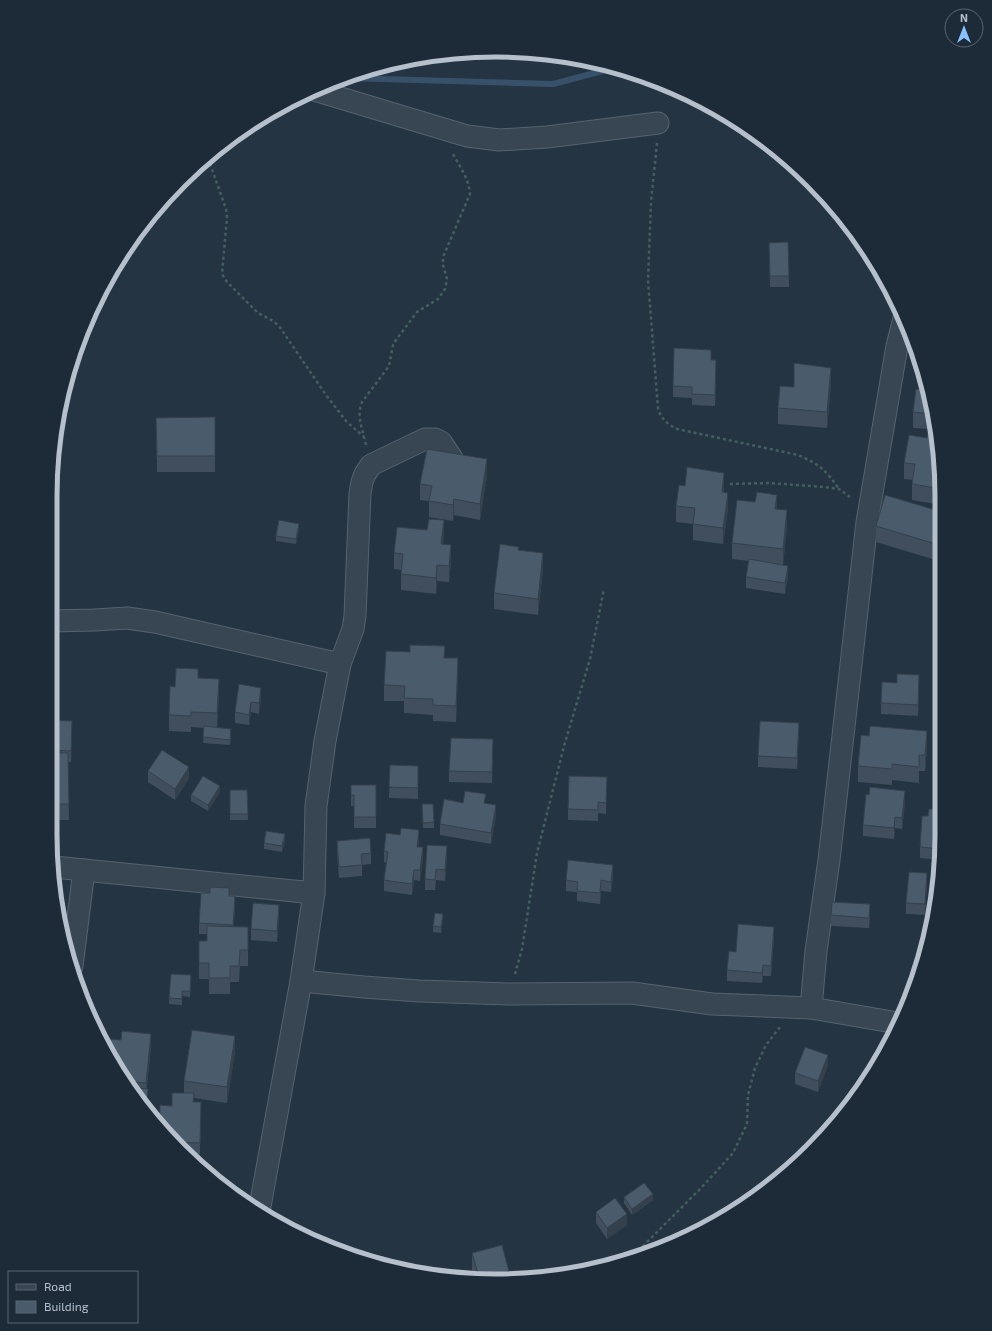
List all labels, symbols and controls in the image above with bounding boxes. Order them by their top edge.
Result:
north arrow [944,8,984,48]
text: N [960,11,968,24]
legend [8,1271,138,1323]
text: Road [44,1279,72,1293]
text: Building [44,1299,89,1313]

